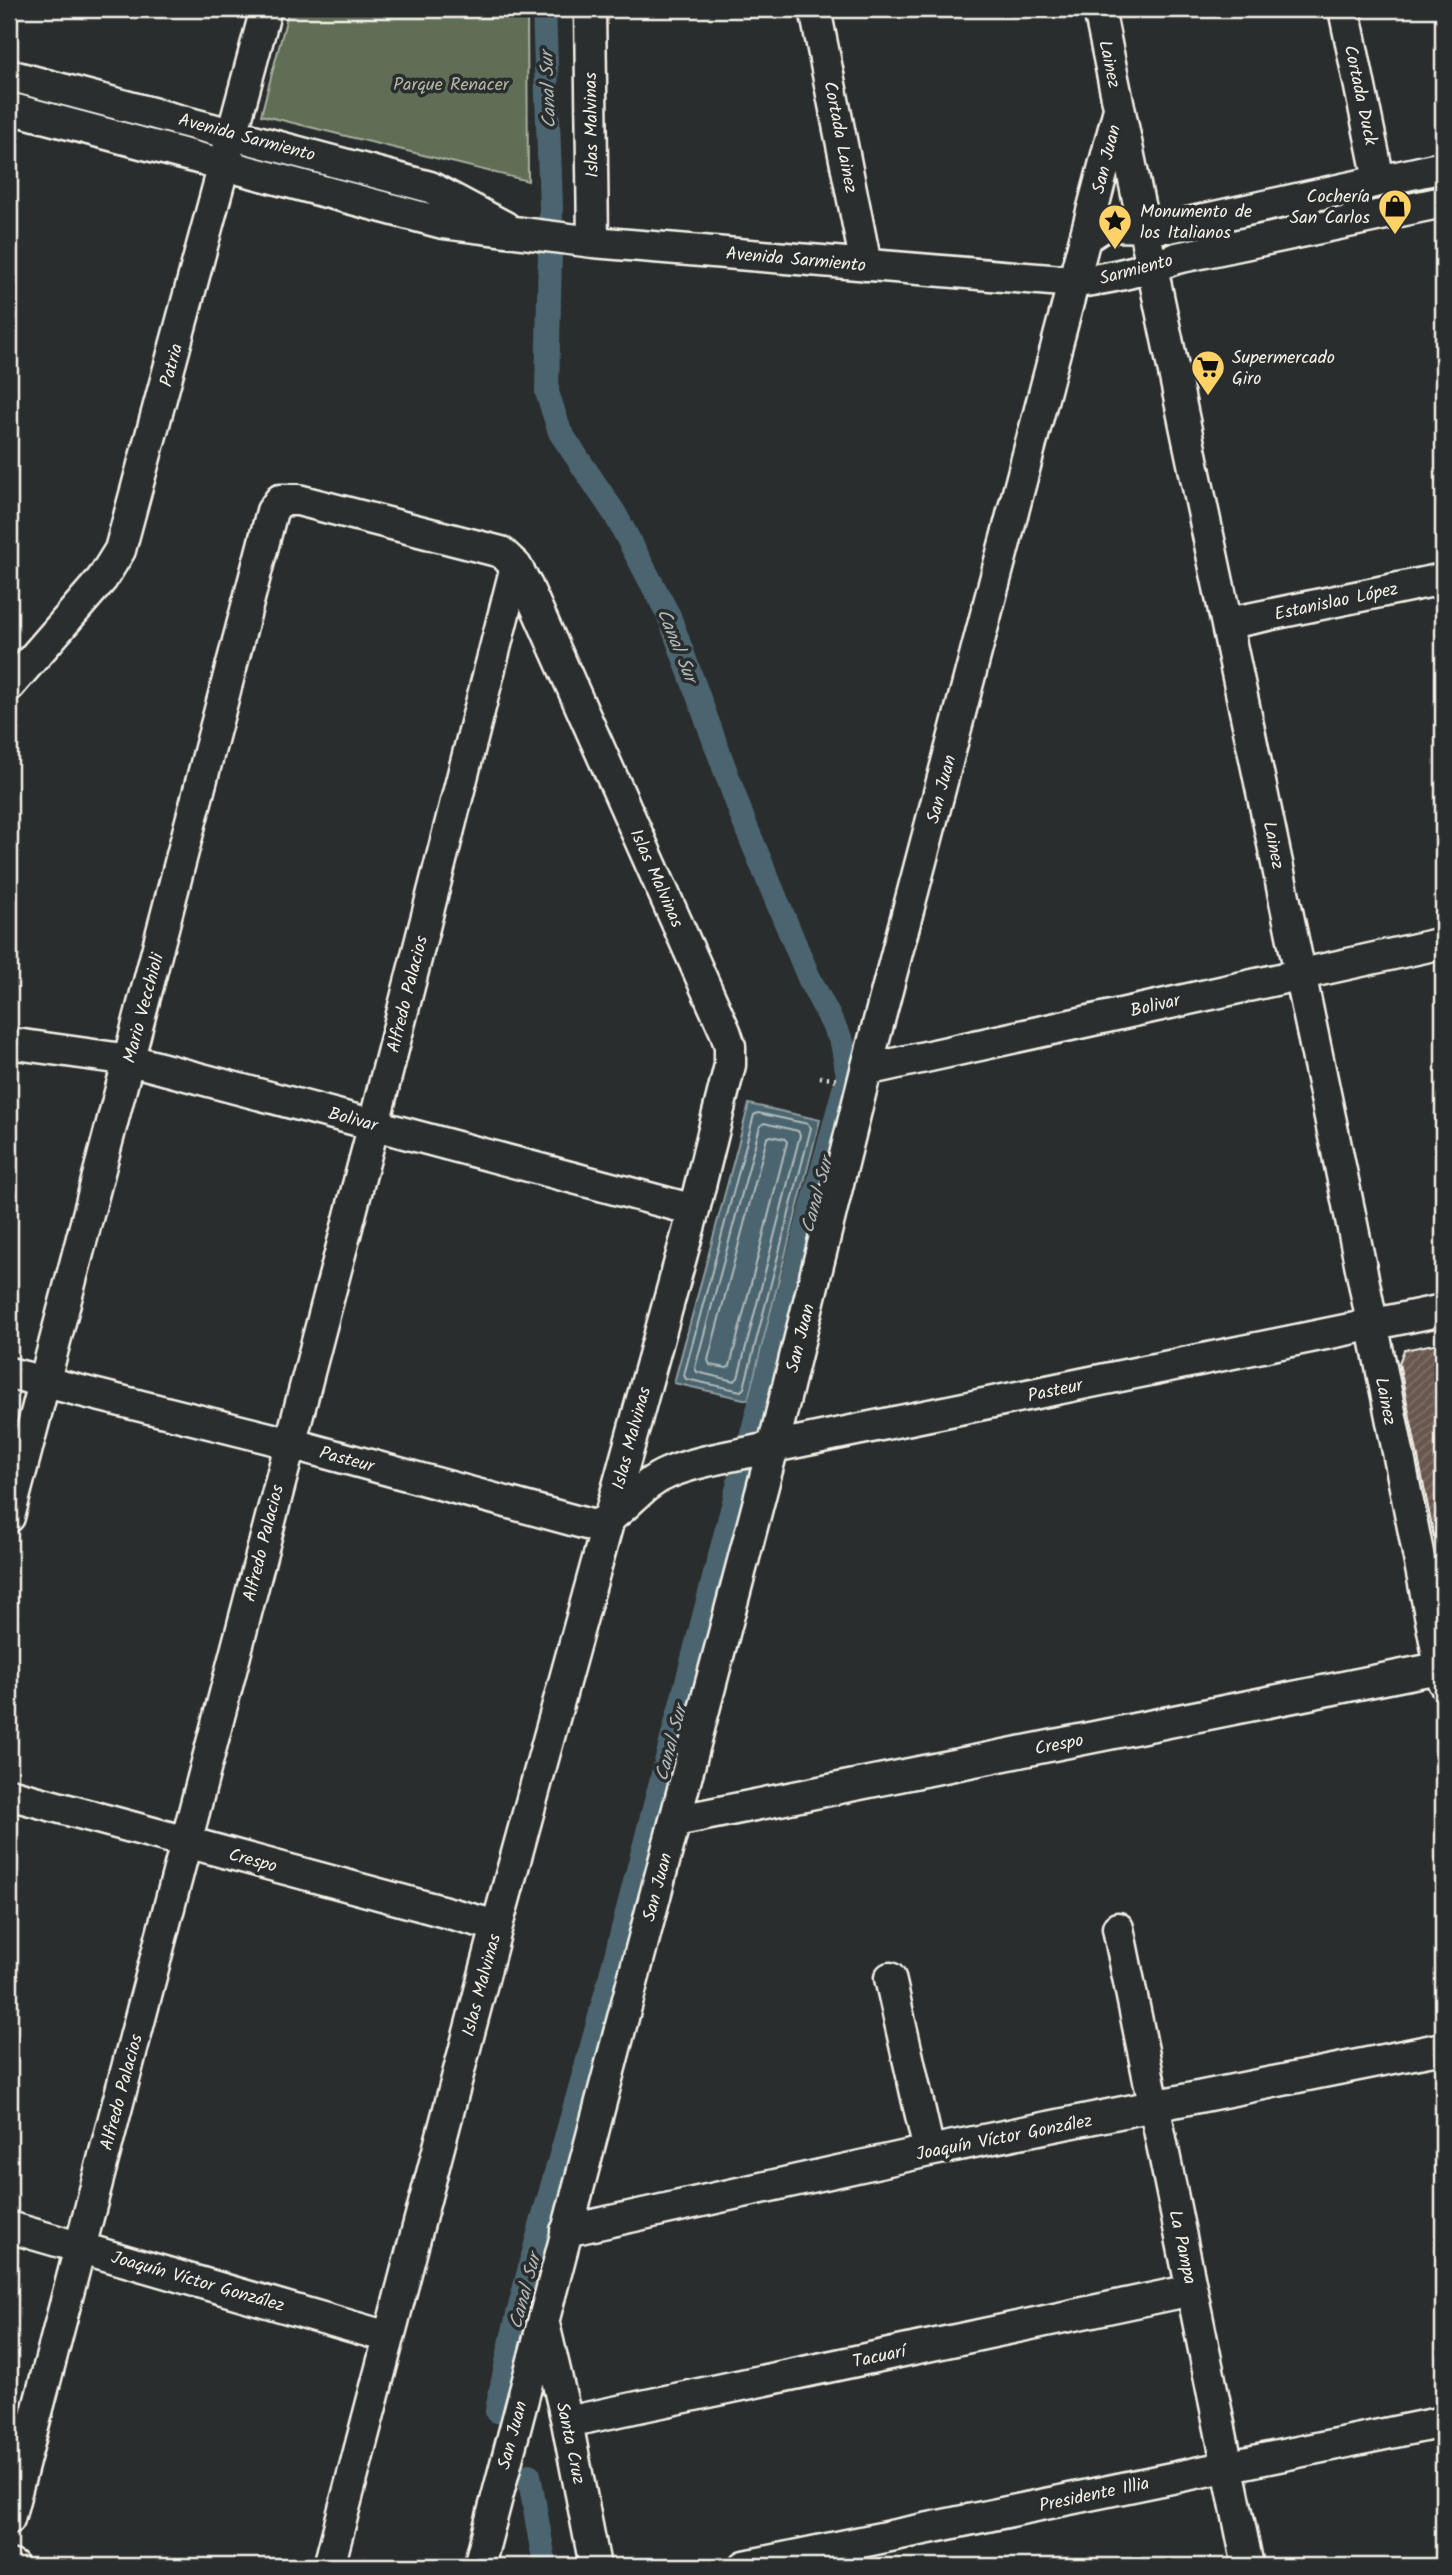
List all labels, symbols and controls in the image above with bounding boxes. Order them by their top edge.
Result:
street label: Lainez [1089,38,1128,91]
street label: Cortada Duck [1335,43,1384,149]
water label: Canal Sur [533,47,565,129]
park label: Parque Renacer [393,71,510,100]
street label: Islas Malvinas [577,72,608,178]
street label: Cortada Lainez [815,79,865,196]
street label: Avenida Sarmiento [175,106,318,171]
street label: San Juan [1085,122,1130,197]
place label: Cochería San Carlos [1290,183,1370,233]
shop icon: Cochería San Carlos [1376,187,1414,236]
place label: Monumento de los Italianos [1140,198,1252,248]
place icon: Monumento de los Italianos [1096,202,1134,251]
street label: Avenida Sarmiento [725,240,867,281]
street label: Sarmiento [1096,247,1177,294]
street label: Patria [153,340,192,390]
place label: Supermercado Giro [1232,344,1335,394]
supermarket icon: Supermercado Giro [1189,348,1227,397]
street label: Estanislao López [1272,575,1401,630]
water label: Canal Sur [648,604,706,691]
street label: San Juan [919,752,966,827]
street label: Lainez [1254,819,1291,872]
street label: Islas Malvinas [621,824,690,933]
street label: Alfredo Palacios [380,932,437,1056]
street label: Mario Vecchioli [116,949,173,1067]
street label: Bolivar [1128,986,1184,1026]
street label: Bolivar [325,1100,382,1141]
water label: Canal Sur [793,1151,843,1237]
street label: San Juan [779,1301,824,1376]
street label: Pasteur [1025,1371,1087,1411]
street label: Lainez [1366,1375,1403,1428]
street label: Islas Malvinas [605,1383,660,1493]
street label: Pasteur [316,1439,378,1482]
street label: Alfredo Palacios [236,1481,293,1605]
water label: Canal Sur [647,1699,697,1785]
street label: Crespo [1032,1727,1086,1764]
street label: Crespo [225,1841,280,1882]
street label: San Juan [635,1850,682,1925]
street label: Islas Malvinas [455,1930,510,2040]
street label: Alfredo Palacios [93,2030,152,2154]
street label: Joaquín Víctor González [914,2107,1095,2170]
street label: La Pampa [1160,2208,1204,2287]
street label: Joaquín Víctor González [108,2244,288,2321]
water label: Canal Sur [501,2247,551,2333]
street label: Tacuarí [850,2337,911,2377]
street label: San Juan [490,2398,537,2473]
street label: Santa Cruz [547,2399,592,2487]
street label: Presidente Illia [1037,2470,1152,2521]

